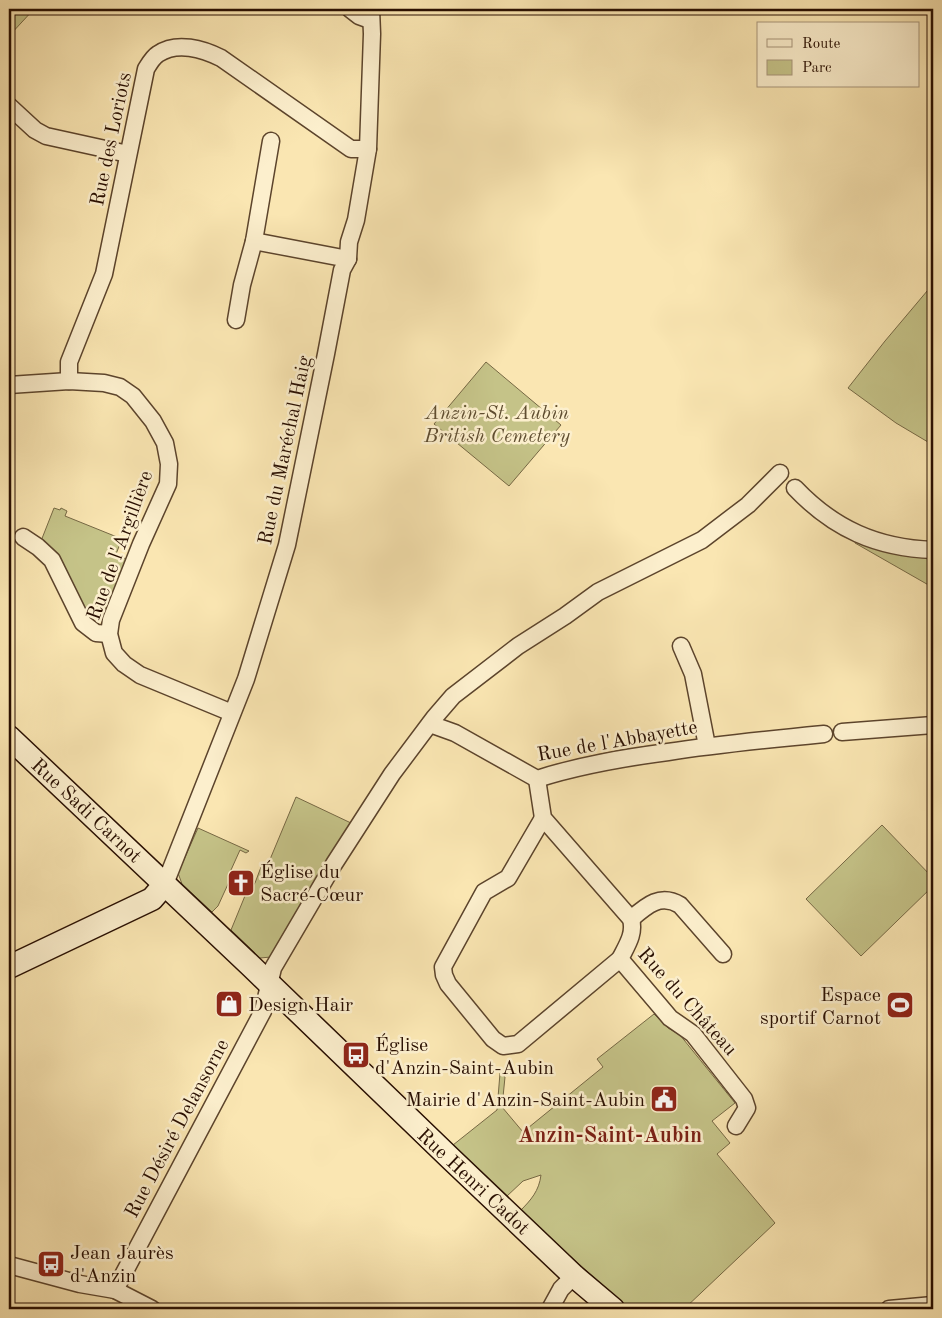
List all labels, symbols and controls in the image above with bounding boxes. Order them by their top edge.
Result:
legend [757,22,920,88]
text: Route [802,37,840,52]
text: Parc [802,61,832,76]
street label: Rue des Loriots [88,71,136,208]
street label: Rue du Maréchal Haig [256,354,316,547]
park label: Anzin-St. Aubin British Cemetery [423,404,571,447]
street label: Rue de l'Argillière [85,468,157,623]
street label: Rue de l'Abbayette [536,718,699,766]
street label: Rue Sadi Carnot [27,755,145,867]
place label: Église du Sacré-Cœur [260,860,363,906]
church icon: Église du Sacré-Cœur [226,868,256,898]
street label: Rue du Château [633,945,740,1060]
place label: Espace sportif Carnot [760,986,881,1029]
shop icon: Design Hair [214,989,244,1019]
sports icon: Espace sportif Carnot [885,990,915,1020]
place label: Design Hair [248,996,353,1016]
place label: Église d'Anzin-Saint-Aubin [375,1033,554,1079]
street label: Rue Désiré Delansorne [122,1036,233,1222]
bus stop icon: Église d'Anzin-Saint-Aubin [341,1040,371,1070]
public building icon: Mairie d'Anzin-Saint-Aubin [649,1084,679,1114]
place label: Mairie d'Anzin-Saint-Aubin [406,1091,645,1111]
district label: Anzin-Saint-Aubin [518,1125,702,1147]
street label: Rue Henri Cadot [413,1126,533,1239]
place label: Jean Jaurès d'Anzin [70,1244,174,1287]
bus stop icon: Jean Jaurès d'Anzin [36,1249,66,1279]

